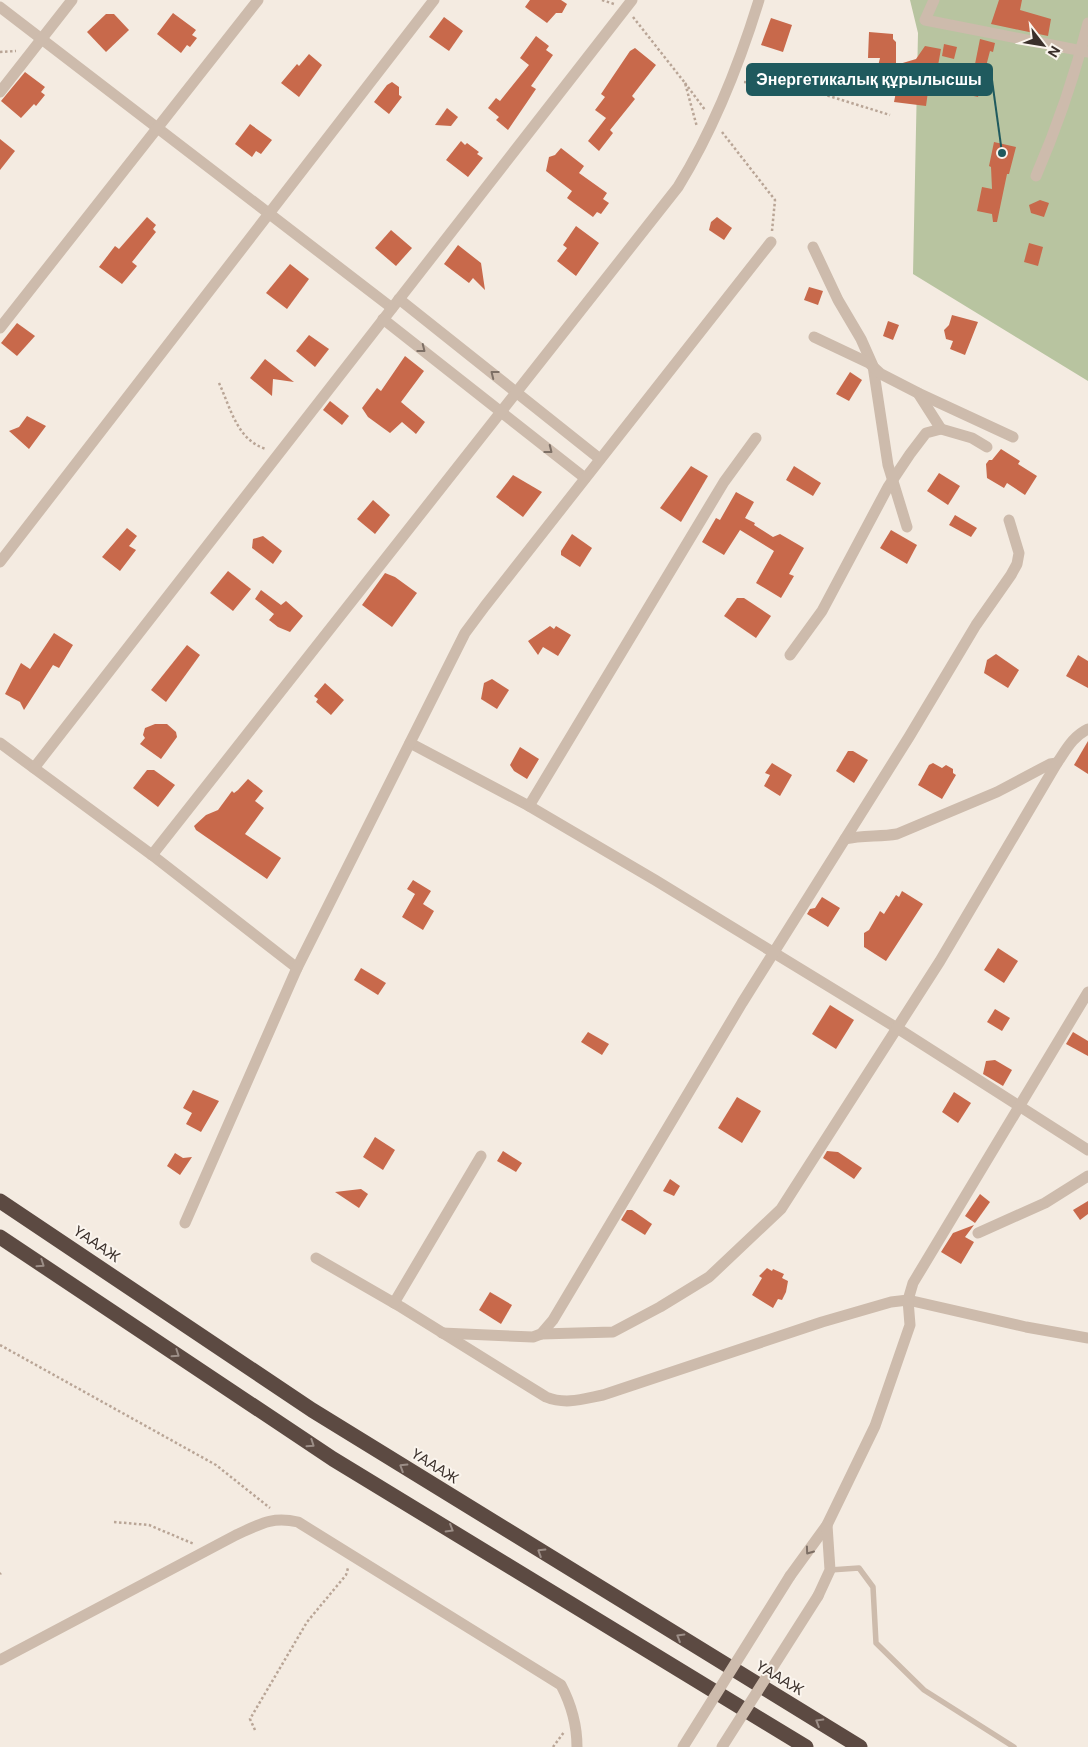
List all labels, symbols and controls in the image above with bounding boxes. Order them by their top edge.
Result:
north arrow [1018,20,1068,70]
text: N [1044,43,1064,61]
callout: Энергетикалық құрылысшы [747,64,992,95]
text: Энергетикалық құрылысшы [756,69,982,90]
one-way arrow [416,343,426,352]
one-way arrow [491,371,500,379]
one-way arrow [543,444,552,452]
street label: ҮАААЖ [70,1221,124,1267]
one-way arrow [35,1258,44,1267]
one-way arrow [170,1348,180,1357]
one-way arrow [306,1438,315,1447]
street label: ҮАААЖ [408,1444,463,1488]
one-way arrow [400,1463,409,1473]
one-way arrow [444,1523,453,1533]
one-way arrow [806,1545,815,1555]
one-way arrow [538,1549,547,1559]
one-way arrow [676,1634,685,1644]
street label: ҮАААЖ [752,1656,808,1700]
one-way arrow [815,1718,824,1728]

